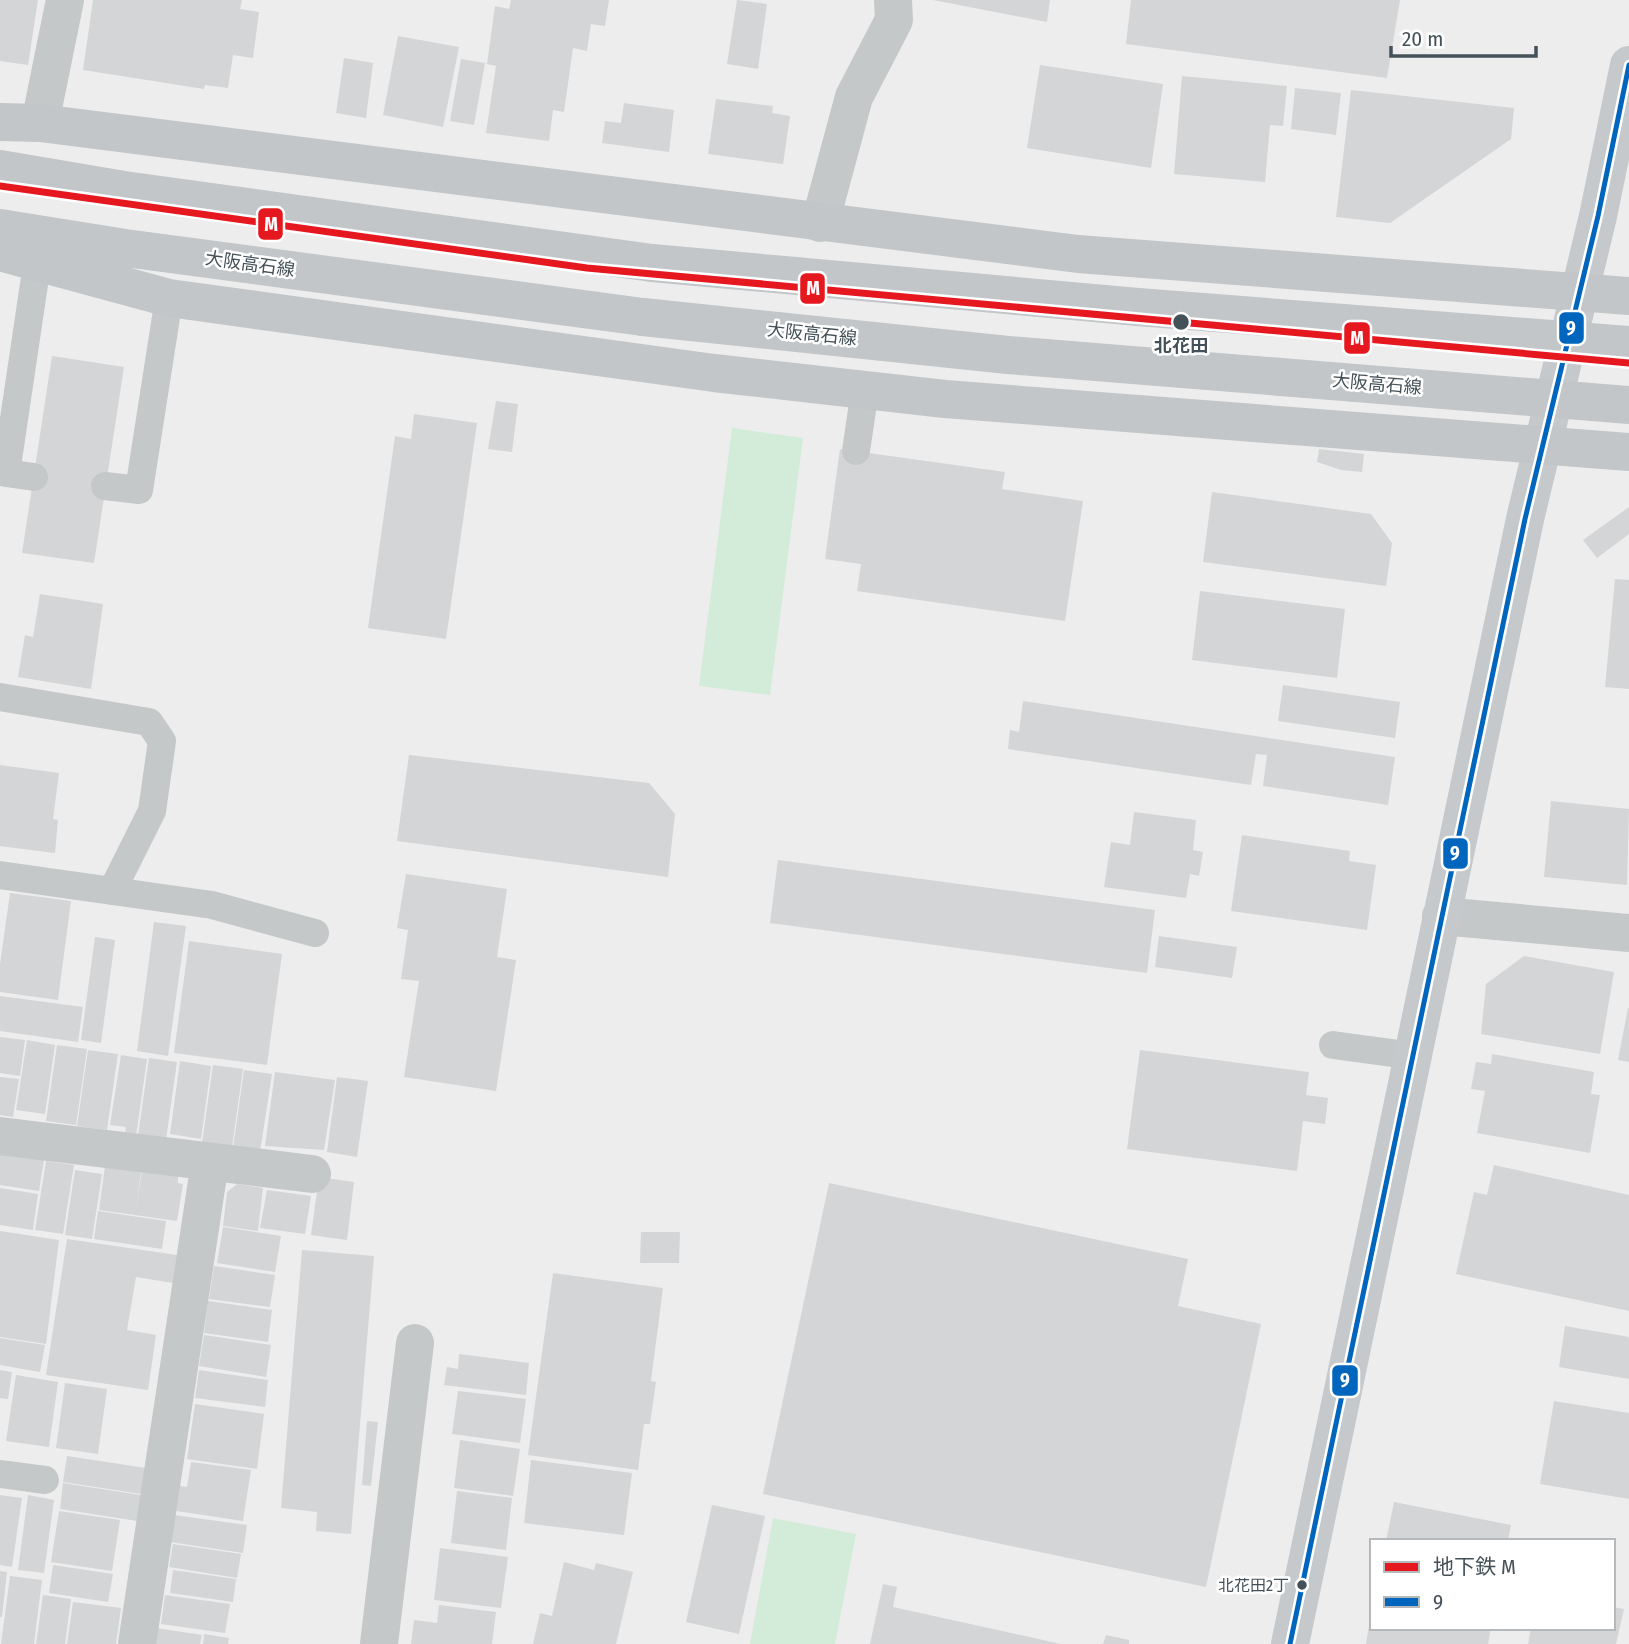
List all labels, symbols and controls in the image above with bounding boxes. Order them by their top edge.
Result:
scale bar [1391,14,1536,58]
text: 20 m [1402,26,1443,52]
line badge: M [257,207,284,241]
text: M [264,213,278,236]
street label: 大阪高石線 [204,247,296,281]
line badge: M [799,272,826,305]
text: M [806,277,820,300]
line badge: 9 [1558,311,1585,345]
marker: 北花田 [1171,312,1191,332]
text: 9 [1566,317,1576,340]
street label: 大阪高石線 [766,318,858,350]
line badge: M [1343,321,1371,355]
text: M [1350,327,1364,350]
place label: 北花田 [1154,335,1208,357]
street label: 大阪高石線 [1331,369,1423,399]
line badge: 9 [1442,837,1469,870]
text: 9 [1450,842,1460,865]
line badge: 9 [1331,1364,1359,1397]
text: 9 [1340,1369,1350,1392]
legend [1370,1539,1615,1630]
text: 地下鉄 M [1433,1554,1516,1580]
place label: 北花田2丁 [1218,1576,1289,1595]
marker: 北花田2丁 [1295,1578,1309,1592]
text: 9 [1433,1589,1443,1615]

